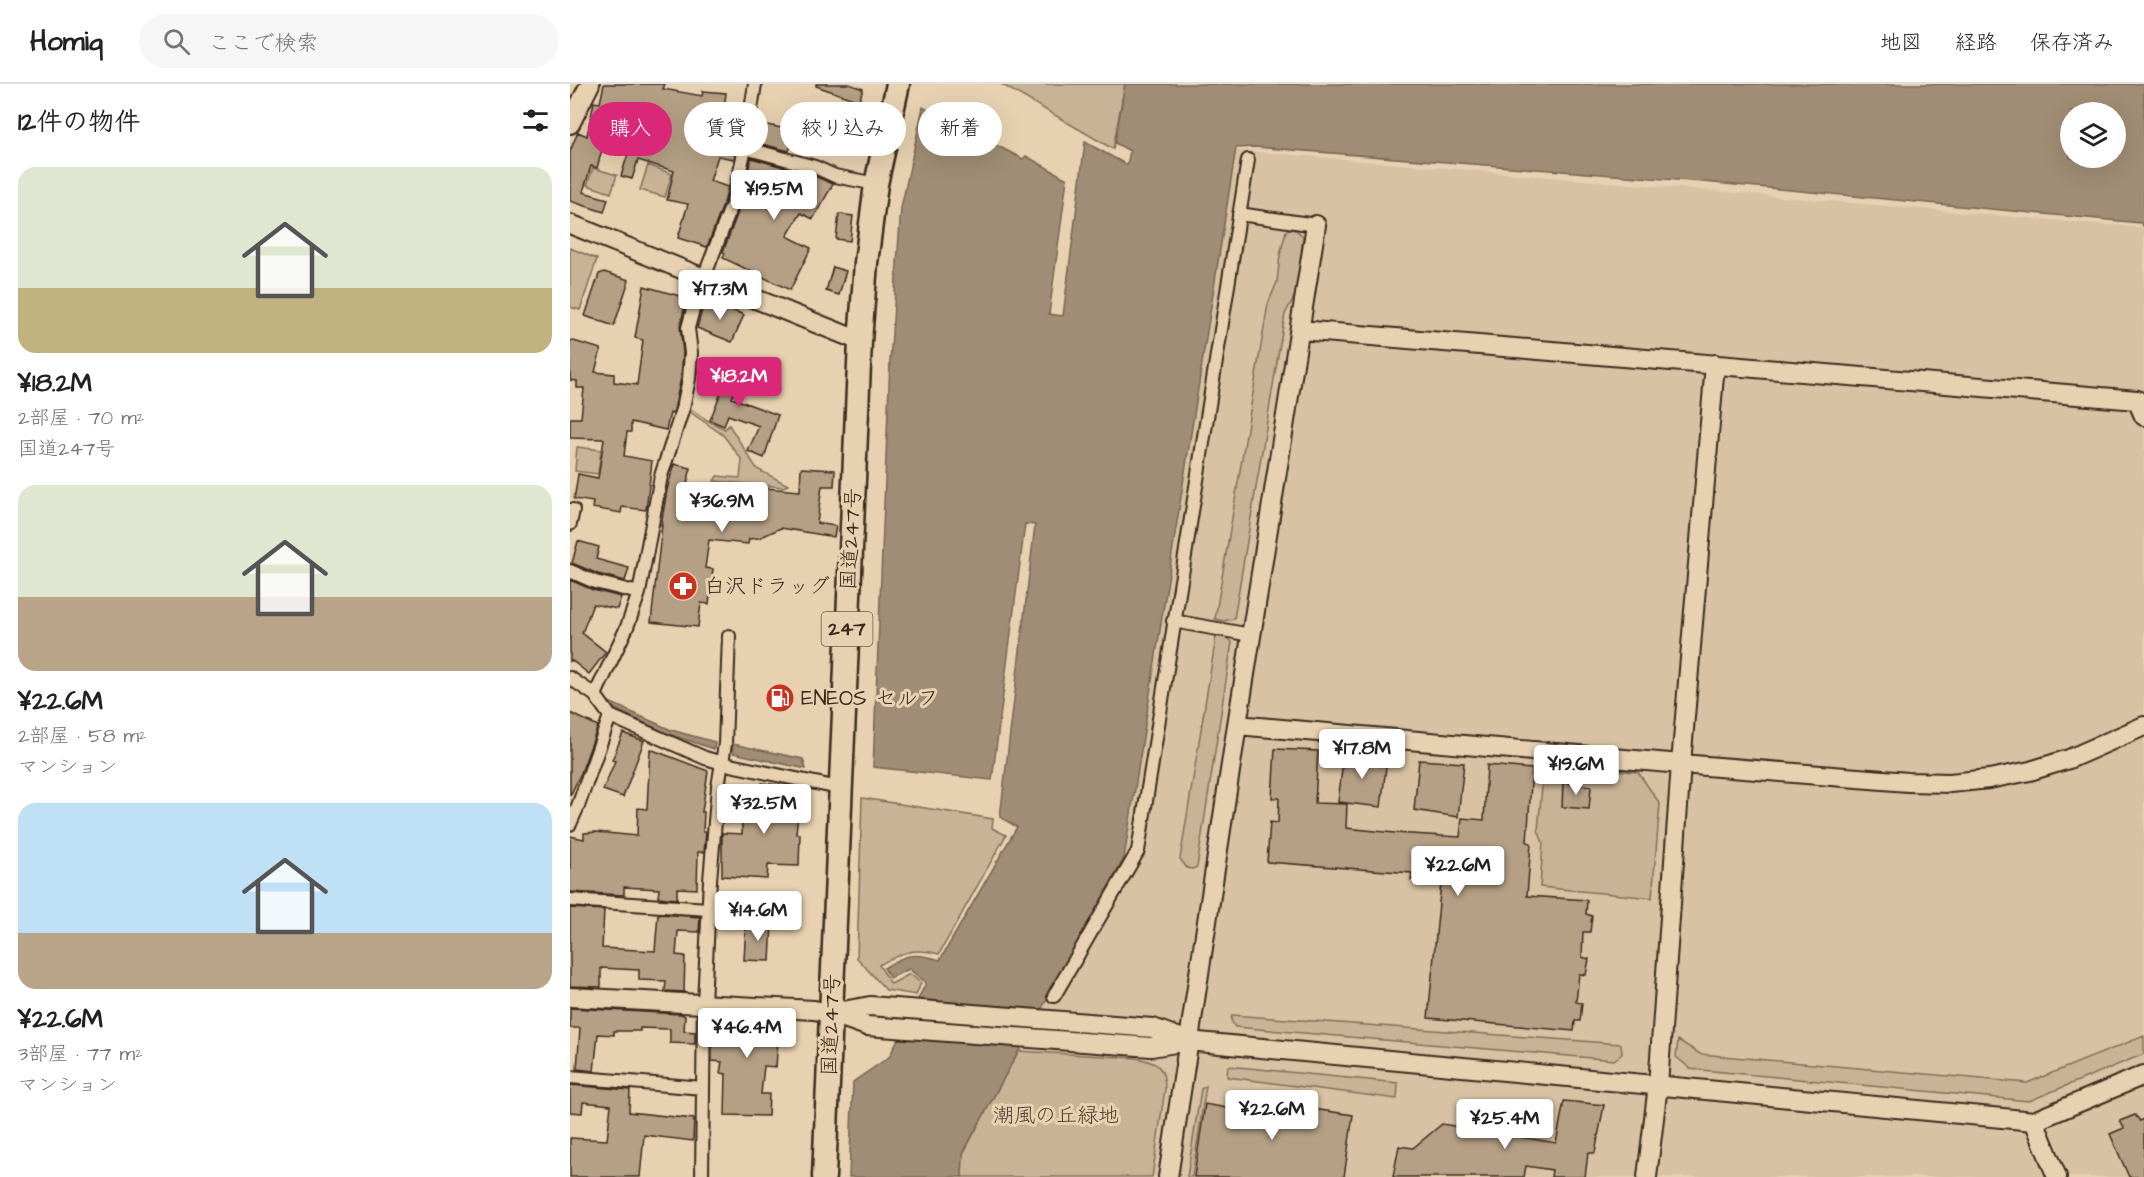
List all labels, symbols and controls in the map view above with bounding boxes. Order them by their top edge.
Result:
search box [139,14,559,68]
text: Homiq [30,22,103,61]
icon: search [160,25,193,58]
text: ここで検索 [208,28,318,59]
text: 地図 [1880,28,1922,57]
text: 経路 [1955,28,1997,57]
text: 保存済み [2030,28,2114,57]
chip: 購入 [588,102,672,156]
chip: 賃貸 [684,102,768,156]
chip: 絞り込み [780,102,906,156]
chip: 新着 [918,102,1002,156]
map controls [2060,102,2126,168]
button: layers [2060,102,2126,168]
text: 12件の物件 [18,104,140,140]
icon: filters [519,104,552,137]
pin: ¥19.5M [725,170,823,221]
text: ¥19.5M [745,175,803,203]
icon: home [231,206,339,314]
pin: ¥17.3M [671,270,769,321]
text: ¥17.3M [692,275,748,303]
pin: ¥18.2M [690,357,788,408]
text: ¥18.2M [710,362,768,390]
text: ¥18.2M [18,365,92,401]
text: 2部屋 · 70 m² [18,404,144,432]
text: 国道247号 [18,435,115,463]
pin: ¥36.9M [673,482,771,533]
text: ¥36.9M [690,487,754,515]
street label: 国道247号 [834,487,868,591]
icon: home [231,524,339,632]
pharmacy icon: 白沢ドラッグ [667,570,699,602]
place label: 白沢ドラッグ [704,572,830,601]
road number: 247 [822,612,872,646]
fuel station icon: ENEOS セルフ [764,682,796,714]
text: ¥22.6M [18,683,103,719]
place label: ENEOS セルフ [801,684,939,713]
text: 2部屋 · 58 m² [18,722,146,750]
pin: ¥17.8M [1313,729,1411,780]
text: ¥17.8M [1333,734,1391,762]
pin: ¥19.6M [1527,745,1625,796]
text: ¥19.6M [1548,750,1604,778]
text: マンション [18,753,117,781]
pin: ¥32.5M [715,784,813,835]
text: ¥32.5M [731,789,797,817]
icon: home [231,842,339,950]
pin: ¥22.6M [1409,846,1507,897]
text: ¥22.6M [1425,851,1491,879]
pin: ¥14.6M [709,891,807,942]
text: ¥14.6M [729,896,787,924]
street label: 国道247号 [815,973,847,1077]
text: ¥22.6M [18,1001,103,1037]
pin: ¥46.4M [698,1008,796,1059]
text: ¥46.4M [712,1013,782,1041]
text: 3部屋 · 77 m² [18,1040,143,1068]
text: マンション [18,1071,117,1099]
pin: ¥22.6M [1223,1090,1321,1141]
text: ¥22.6M [1239,1095,1305,1123]
pin: ¥25.4M [1456,1099,1554,1150]
park label: 潮風の丘緑地 [993,1101,1119,1130]
text: ¥25.4M [1470,1104,1540,1132]

